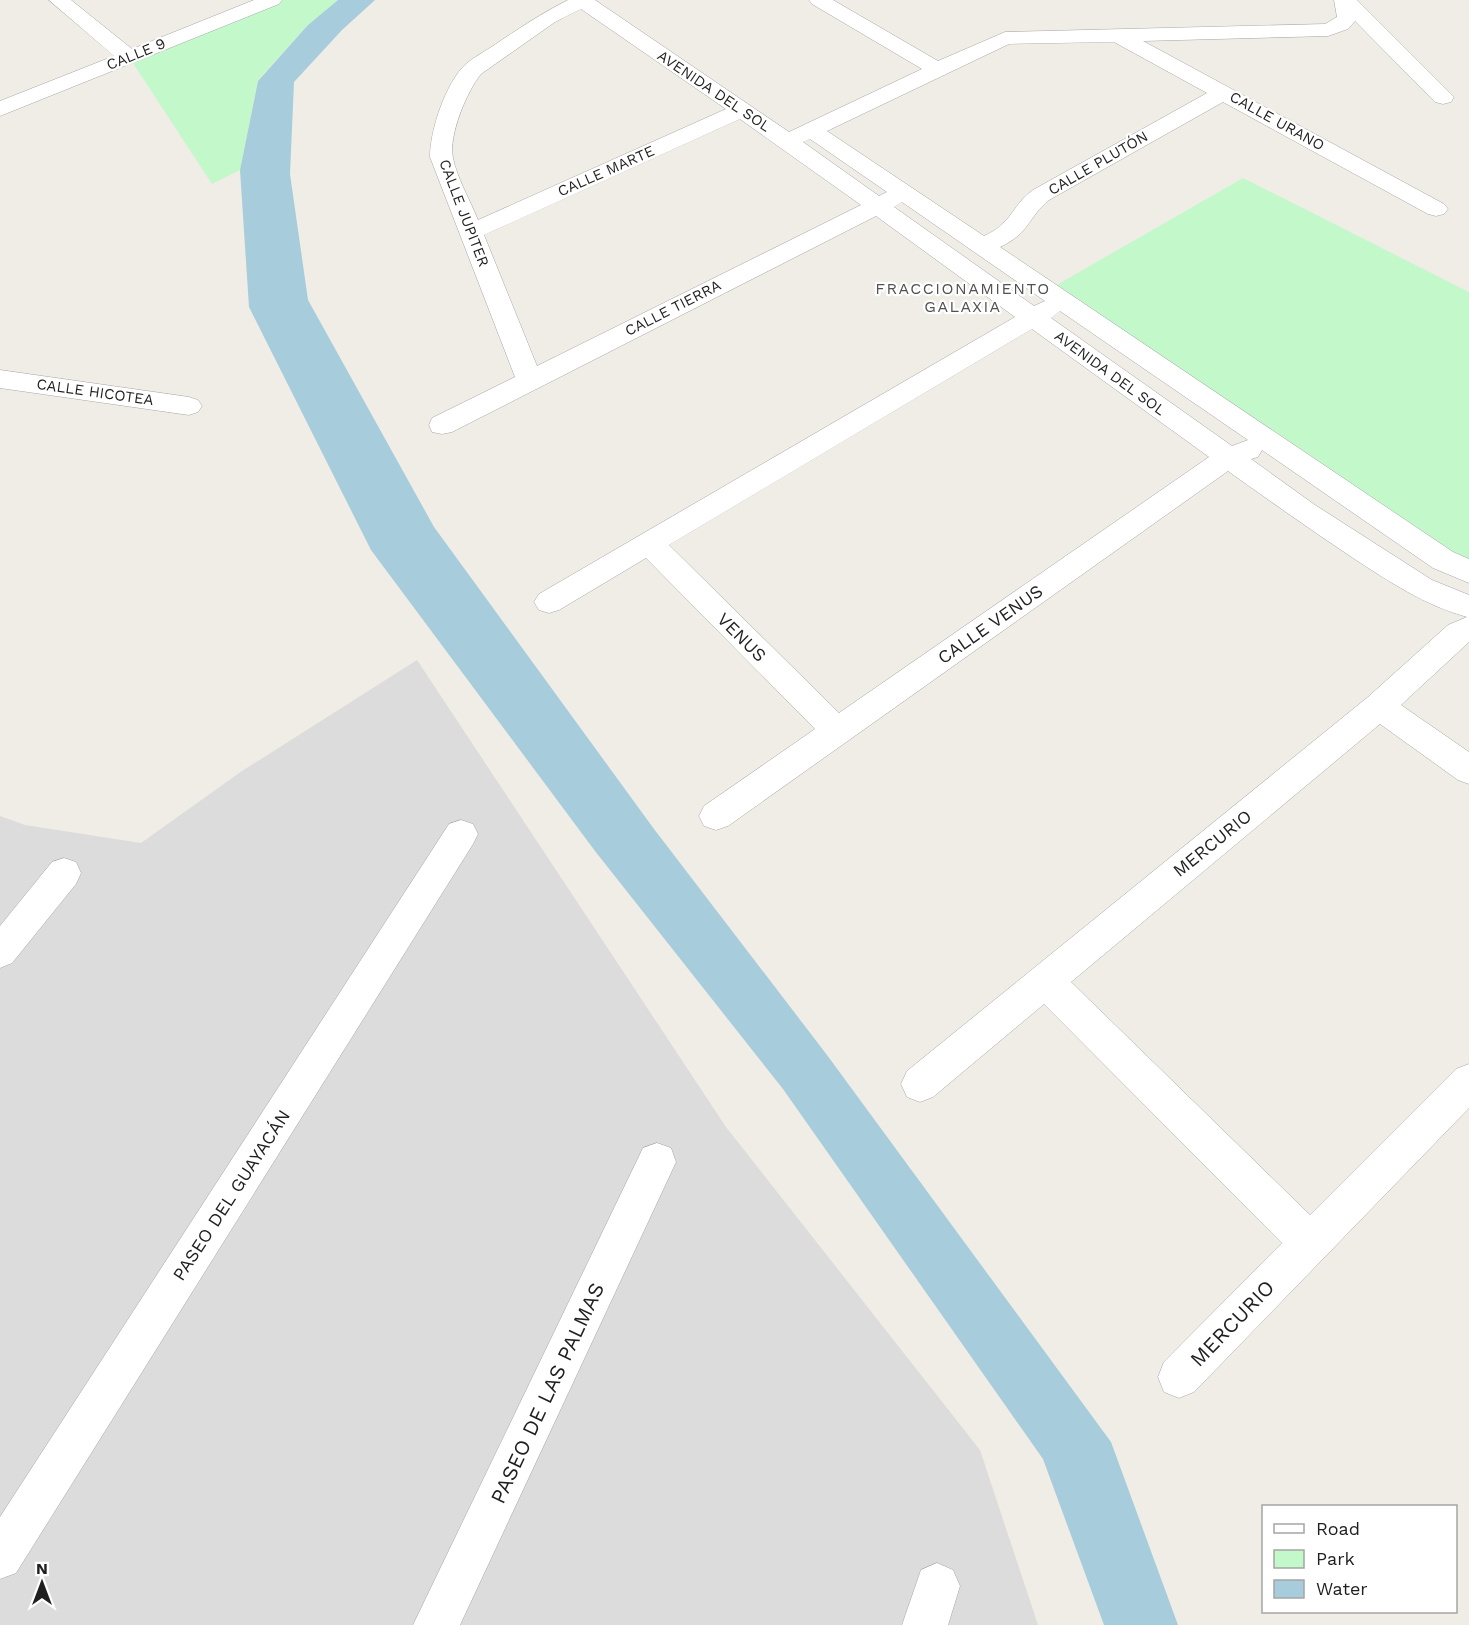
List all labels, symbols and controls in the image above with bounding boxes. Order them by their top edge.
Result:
street label: CALLE 9 [104,34,168,74]
street label: AVENIDA DEL SOL [654,46,774,136]
street label: CALLE URANO [1226,88,1328,154]
street label: CALLE PLUTÓN [1044,126,1151,199]
street label: CALLE MARTE [555,142,657,200]
street label: CALLE JUPITER [435,157,493,269]
street label: CALLE TIERRA [622,276,724,340]
district label: FRACCIONAMIENTO GALAXIA [875,279,1051,316]
street label: AVENIDA DEL SOL [1051,327,1169,419]
street label: CALLE HICOTEA [35,375,155,409]
street label: CALLE VENUS [933,580,1047,668]
street label: VENUS [713,608,771,666]
street label: MERCURIO [1169,805,1255,881]
street label: PASEO DEL GUAYACÁN [168,1106,294,1284]
street label: MERCURIO [1185,1275,1279,1371]
street label: PASEO DE LAS PALMAS [485,1279,609,1507]
legend [1262,1505,1457,1613]
text: Road [1316,1518,1360,1539]
text: Park [1316,1548,1355,1569]
north arrow [12,1553,72,1613]
text: N [36,1559,48,1578]
text: Water [1316,1578,1368,1599]

